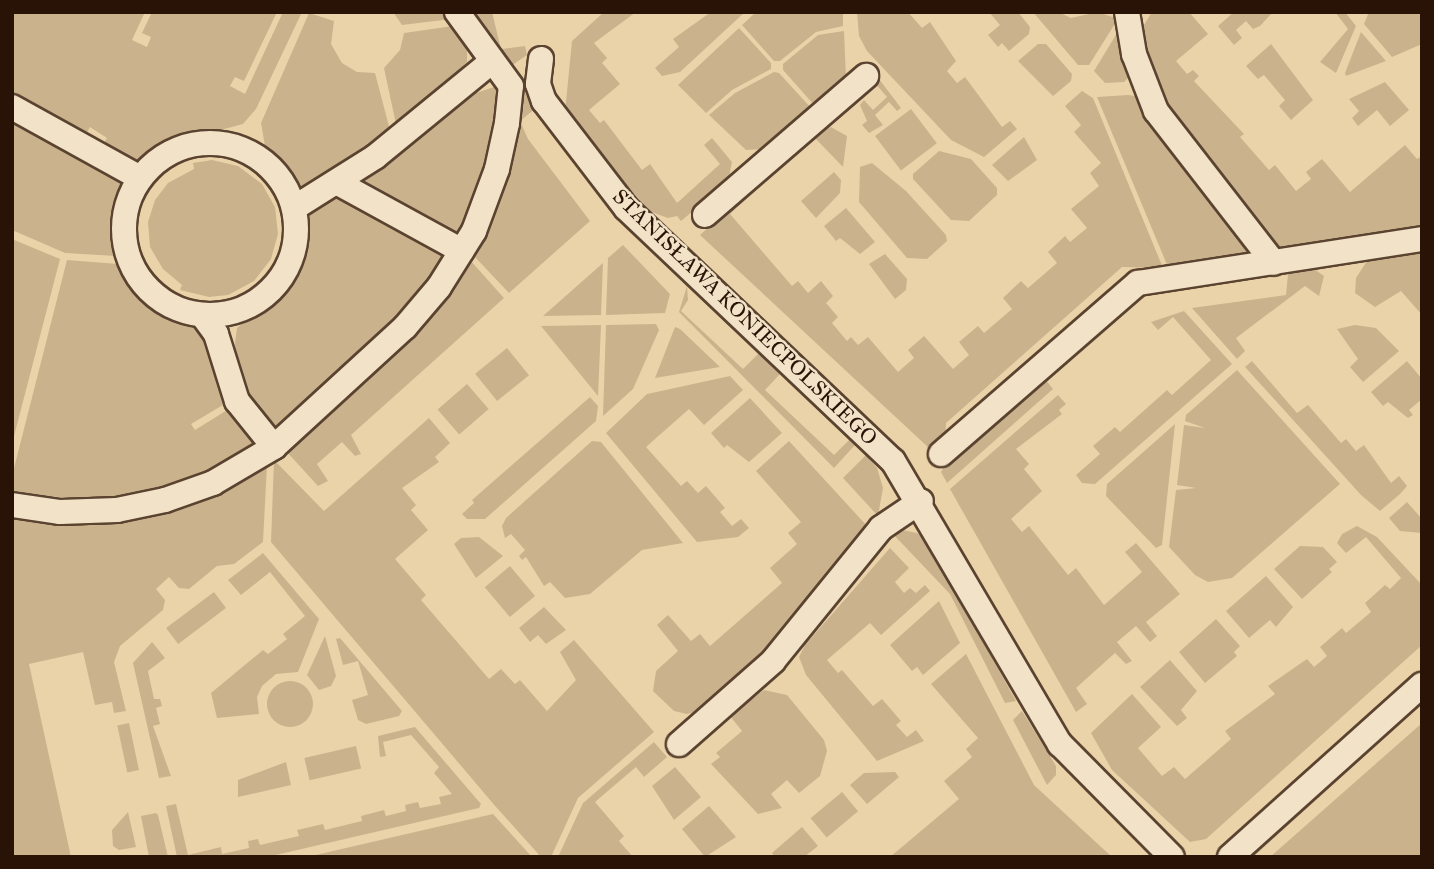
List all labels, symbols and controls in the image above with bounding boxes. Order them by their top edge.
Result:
street label: STANISŁAWA KONIECPOLSKIEGO [608,184,882,450]

